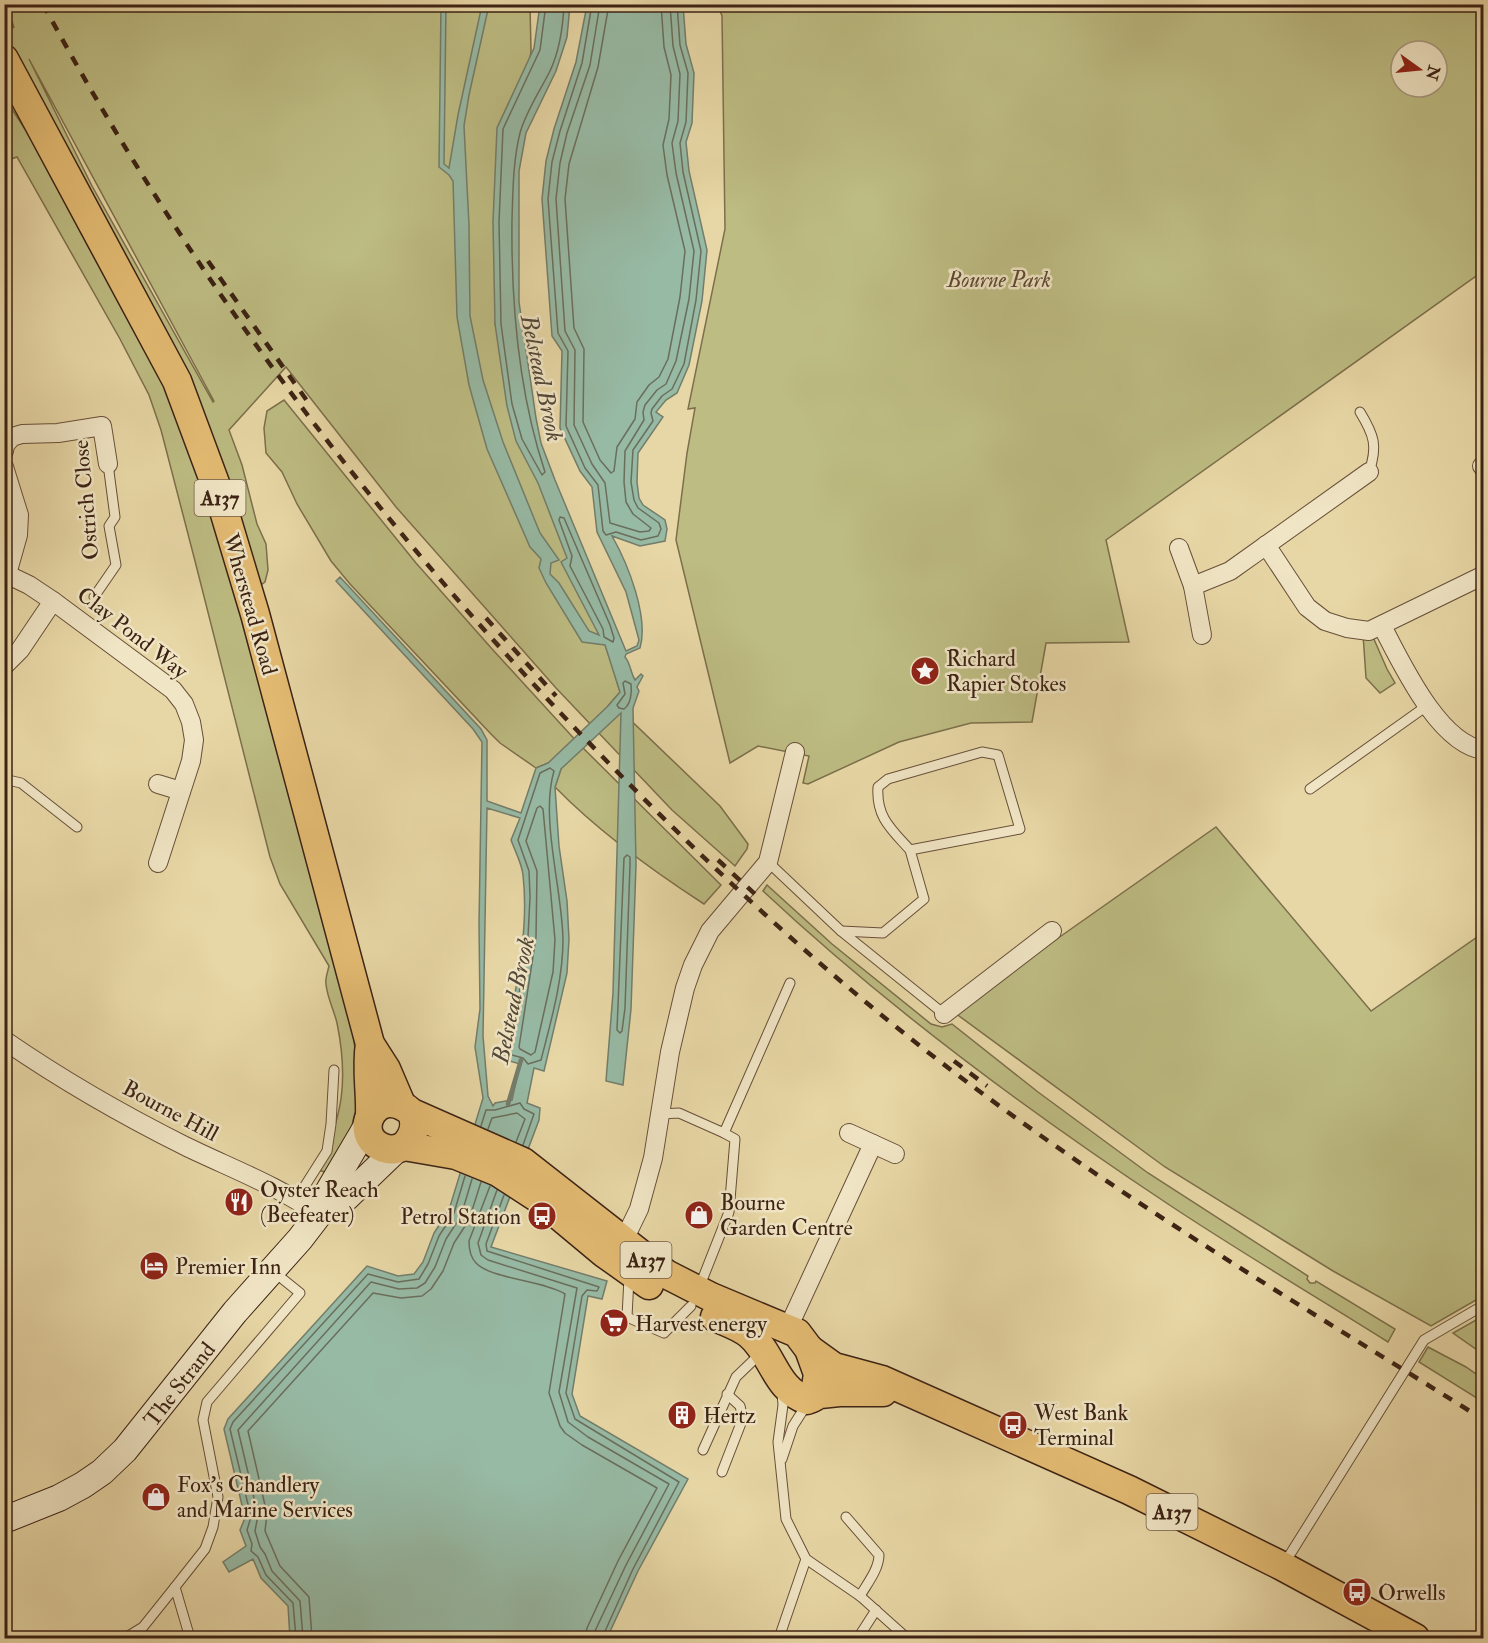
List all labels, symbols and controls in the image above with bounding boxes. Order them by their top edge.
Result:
north arrow [1389,39,1449,99]
text: N [1421,62,1444,83]
park label: Bourne Park [946,266,1051,294]
water label: Belstead Brook [513,311,570,445]
street label: Ostrich Close [67,439,105,561]
road number: A137 [194,480,246,516]
street label: Wherstead Road [216,529,284,678]
street label: Clay Pond Way [71,581,194,685]
place label: Richard Rapier Stokes [946,645,1066,699]
place icon: Richard Rapier Stokes [909,655,941,687]
water label: Belstead Brook [485,934,542,1067]
street label: Bourne Hill [118,1074,224,1148]
place label: Oyster Reach (Beefeater) [260,1176,379,1229]
restaurant icon: Oyster Reach (Beefeater) [223,1186,255,1218]
place label: Bourne Garden Centre [720,1189,853,1242]
shop icon: Bourne Garden Centre [683,1199,715,1231]
bus stop icon: Petrol Station [526,1200,558,1232]
place label: Petrol Station [400,1203,521,1231]
road number: A137 [620,1242,672,1278]
hotel icon: Premier Inn [138,1250,170,1282]
place label: Premier Inn [175,1253,281,1281]
supermarket icon: Harvest energy [598,1307,630,1339]
place label: Harvest energy [635,1310,767,1338]
street label: The Strand [138,1336,222,1433]
building icon: Hertz [666,1399,698,1431]
place label: West Bank Terminal [1033,1399,1129,1452]
place label: Hertz [703,1402,756,1430]
bus stop icon: West Bank Terminal [997,1409,1029,1441]
place label: Fox's Chandlery and Marine Services [177,1471,353,1524]
shop icon: Fox's Chandlery and Marine Services [140,1481,172,1513]
road number: A137 [1146,1494,1198,1530]
bus stop icon: Orwells [1341,1576,1373,1608]
place label: Orwells [1378,1579,1446,1607]

